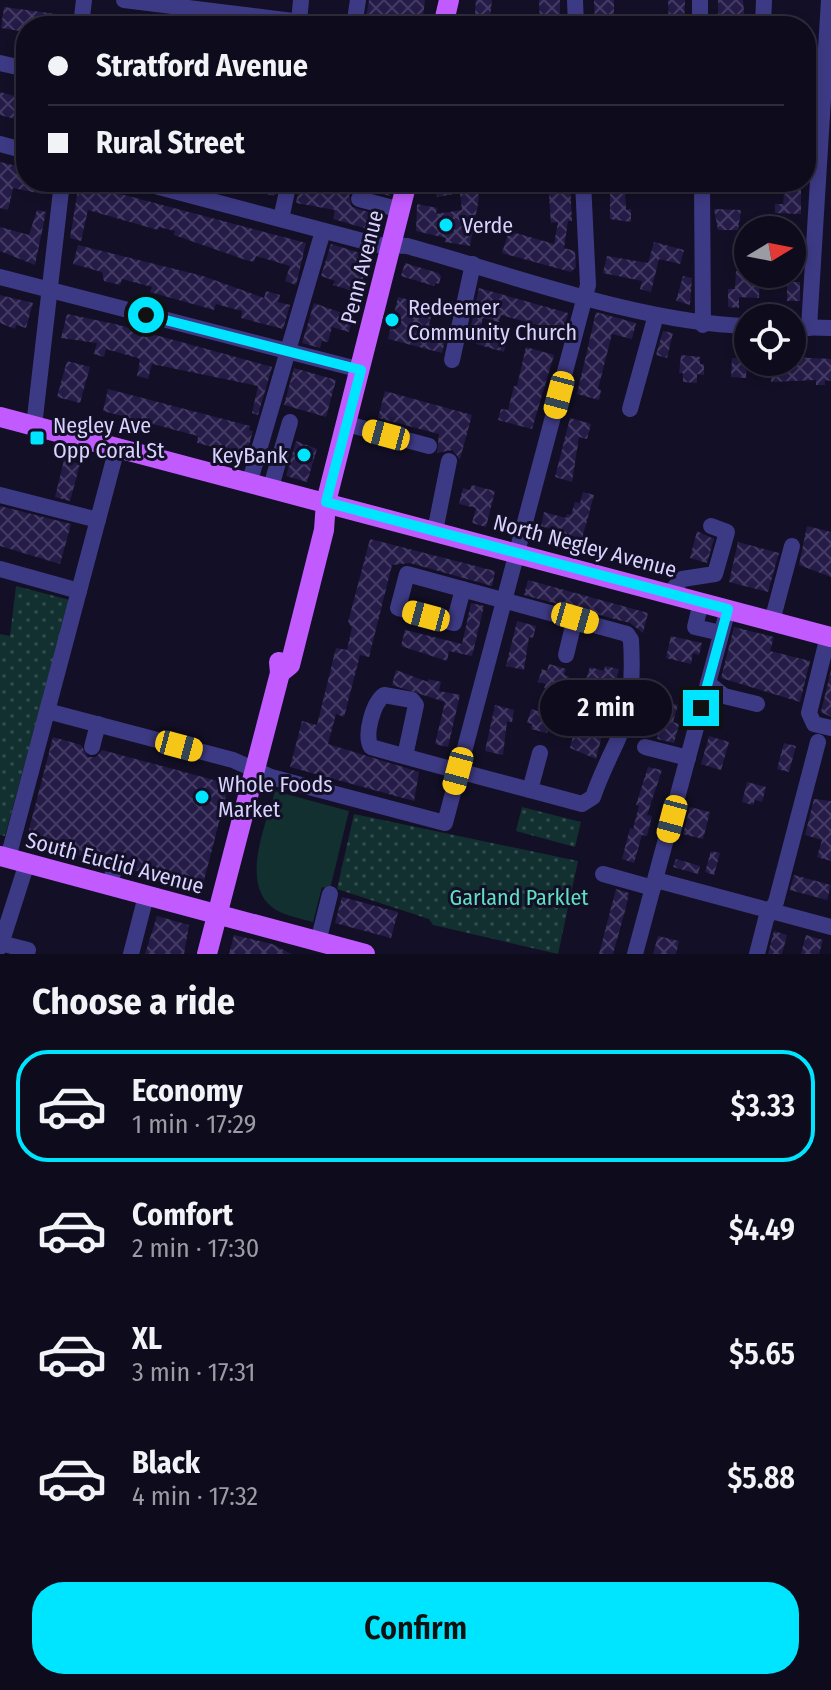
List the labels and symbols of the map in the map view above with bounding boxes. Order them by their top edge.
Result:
street label: Penn Avenue [335,207,389,327]
place label: Verde [462,212,513,239]
marker: Verde [437,216,455,234]
north arrow [734,216,806,288]
place label: Redeemer Community Church [408,294,577,346]
route start [128,297,164,333]
marker: Redeemer Community Church [383,311,401,329]
car [541,369,577,421]
place label: Negley Ave Opp Coral St [53,412,165,464]
car [360,417,412,453]
marker: Negley Ave Opp Coral St [28,429,46,447]
place label: KeyBank [211,442,289,469]
marker: KeyBank [295,446,313,464]
street label: North Negley Avenue [490,509,680,583]
car [400,598,452,634]
car [549,600,601,636]
callout: 2 min [541,680,673,736]
route end [683,690,719,726]
car [153,728,205,764]
car [440,745,476,797]
place label: Whole Foods Market [218,771,333,823]
marker: Whole Foods Market [193,788,211,806]
car [654,793,690,845]
street label: South Euclid Avenue [23,826,207,900]
park label: Garland Parklet [450,884,589,911]

